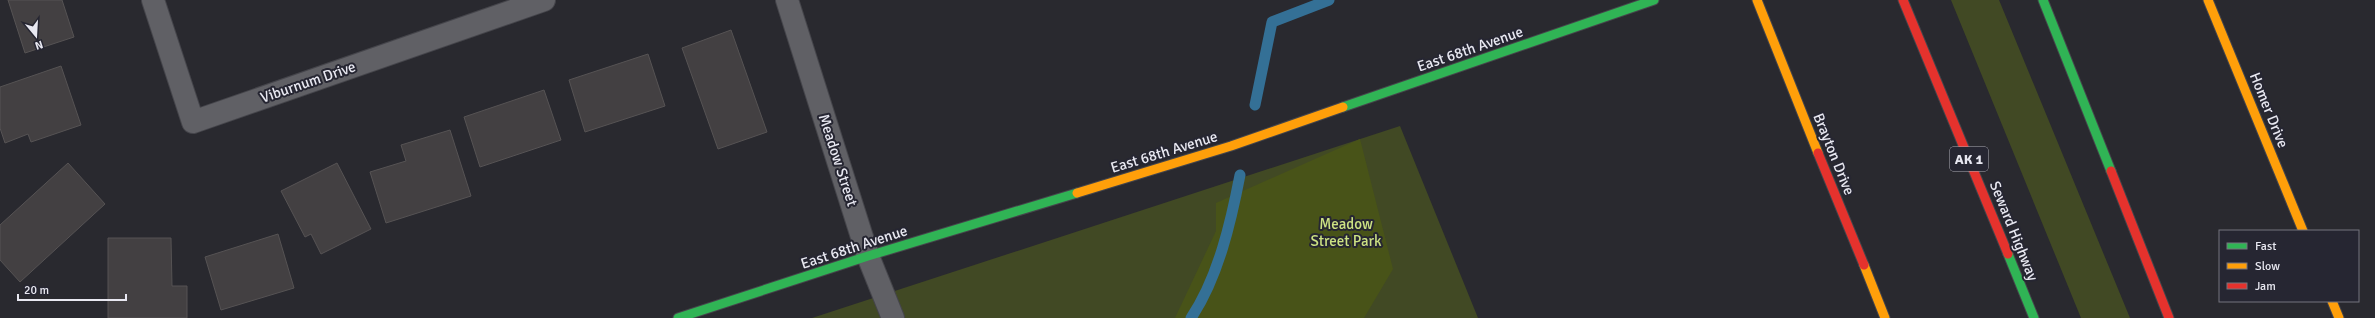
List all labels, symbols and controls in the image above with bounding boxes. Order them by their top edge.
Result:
north arrow [16,16,56,56]
street label: East 68th Avenue [1415,22,1525,76]
text: N [33,38,45,52]
street label: Viburnum Drive [258,57,358,107]
street label: Homer Drive [2246,70,2292,150]
street label: Brayton Drive [1809,110,1859,198]
street label: Meadow Street [815,112,861,208]
street label: East 68th Avenue [1108,127,1220,177]
road number: AK 1 [1950,147,1988,171]
street label: Seward Highway [1986,179,2042,283]
park label: Meadow Street Park [1310,215,1382,250]
street label: East 68th Avenue [798,221,910,273]
legend [2219,230,2359,302]
text: Fast [2255,239,2276,254]
text: Slow [2255,259,2280,274]
scale bar [18,276,126,302]
text: Jam [2255,279,2276,294]
text: 20 m [24,283,49,298]

